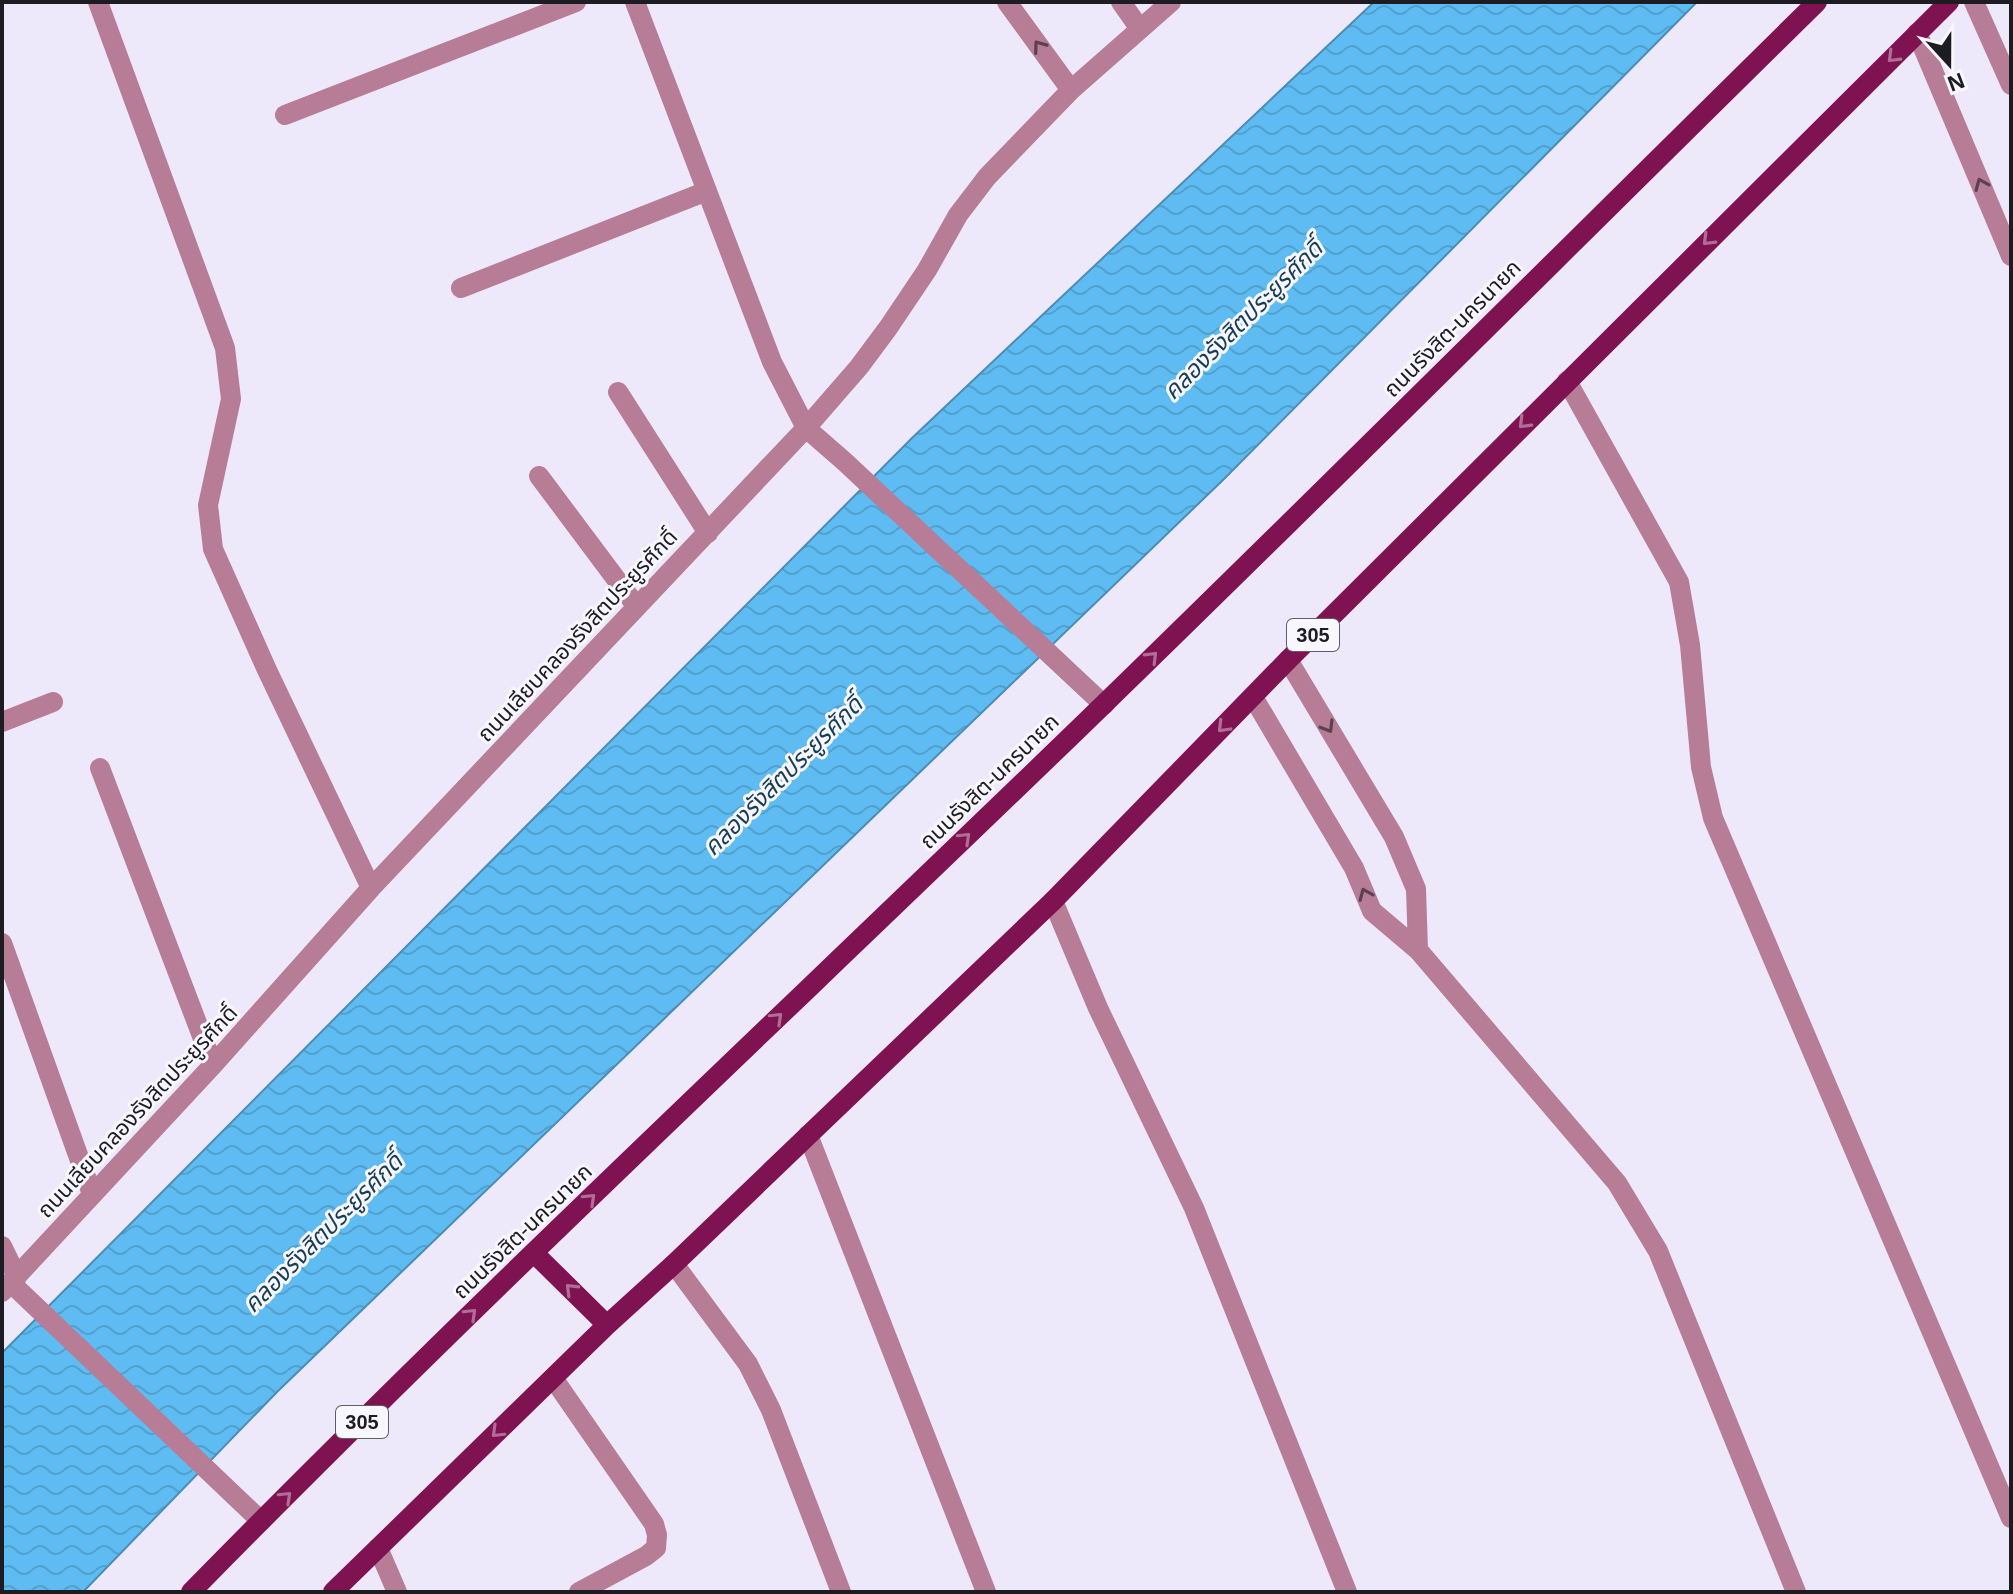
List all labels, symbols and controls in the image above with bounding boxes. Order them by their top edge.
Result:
north arrow [1909,24,1989,104]
one-way arrow [1034,40,1049,55]
one-way arrow [1888,48,1902,62]
text: N [1944,68,1968,97]
one-way arrow [1974,178,1990,192]
water label: คลองรังสิตประยูรศักดิ์ [1157,230,1333,406]
one-way arrow [1703,231,1718,245]
street label: ถนนรังสิต-นครนายก [1379,255,1526,402]
one-way arrow [1519,414,1533,428]
street label: ถนนเลียบคลองรังสิตประยูรศักดิ์ [472,524,683,747]
road number: 305 [1287,619,1339,651]
one-way arrow [1142,652,1157,666]
water label: คลองรังสิตประยูรศักดิ์ [697,686,873,862]
street label: ถนนรังสิต-นครนายก [915,709,1064,854]
one-way arrow [1218,718,1232,732]
one-way arrow [1318,718,1334,733]
one-way arrow [956,833,970,847]
one-way arrow [1359,888,1375,903]
street label: ถนนเลียบคลองรังสิตประยูรศักดิ์ [32,1000,243,1223]
one-way arrow [768,1013,782,1028]
water label: คลองรังสิตประยูรศักดิ์ [237,1143,413,1319]
street label: ถนนรังสิต-นครนายก [448,1159,597,1304]
one-way arrow [581,1193,595,1208]
one-way arrow [565,1284,580,1298]
one-way arrow [462,1309,476,1324]
road number: 305 [336,1406,388,1438]
one-way arrow [492,1423,506,1437]
one-way arrow [277,1491,291,1506]

